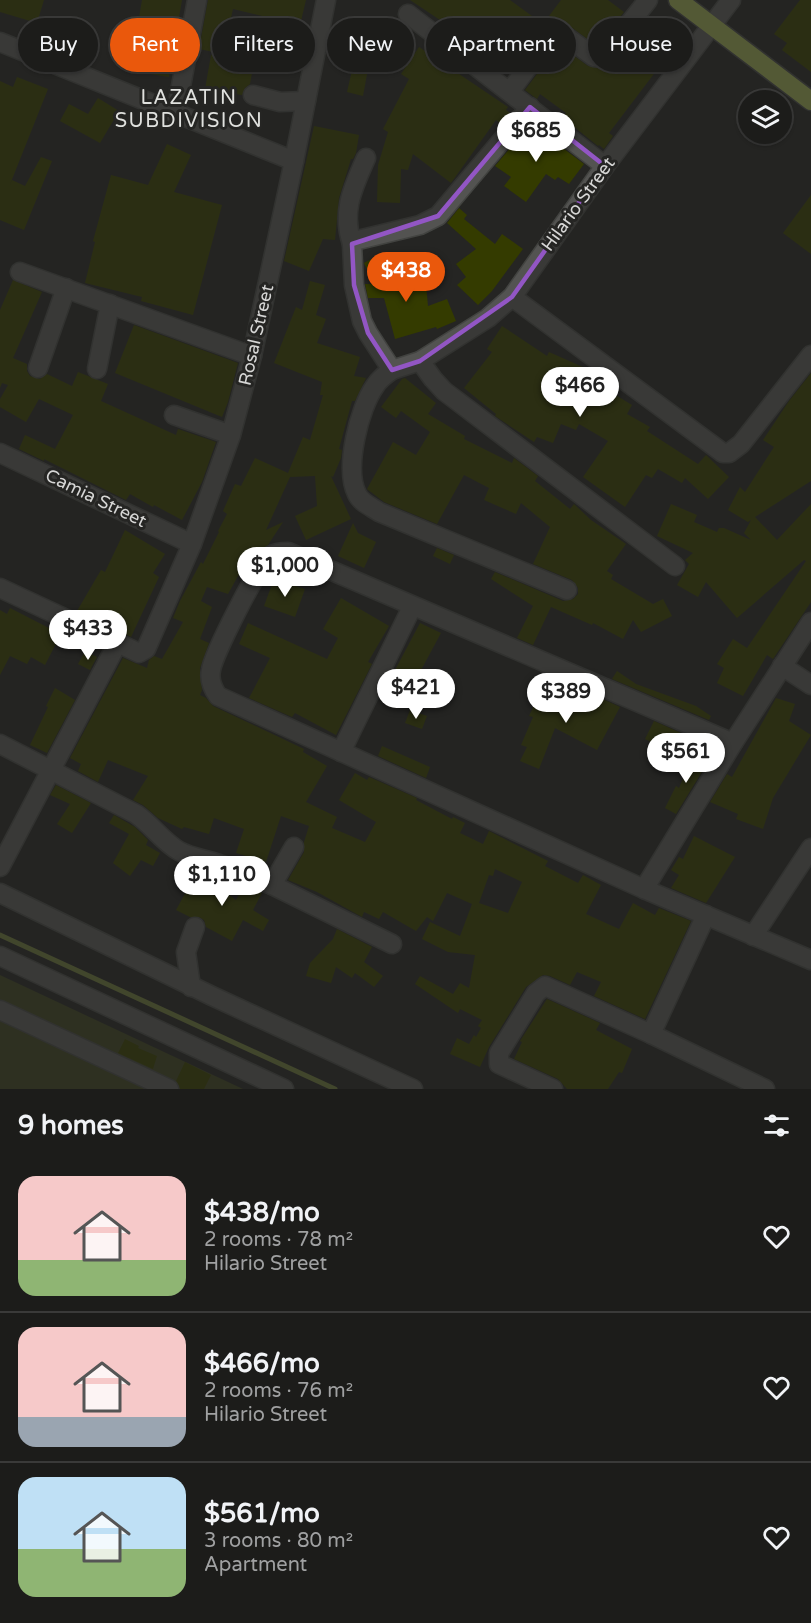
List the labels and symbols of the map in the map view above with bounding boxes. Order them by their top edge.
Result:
district label: LAZATIN SUBDIVISION [115,86,263,133]
pin: $685 [500,112,572,163]
street label: Hilario Street [536,153,620,255]
pin: $438 [370,252,442,303]
street label: Rosal Street [234,282,278,388]
pin: $466 [544,367,616,418]
street label: Camia Street [42,464,150,532]
pin: $1,000 [236,547,334,598]
pin: $433 [52,610,124,661]
pin: $421 [380,669,452,720]
pin: $389 [530,673,602,724]
pin: $561 [650,733,722,784]
pin: $1,110 [173,856,271,907]

